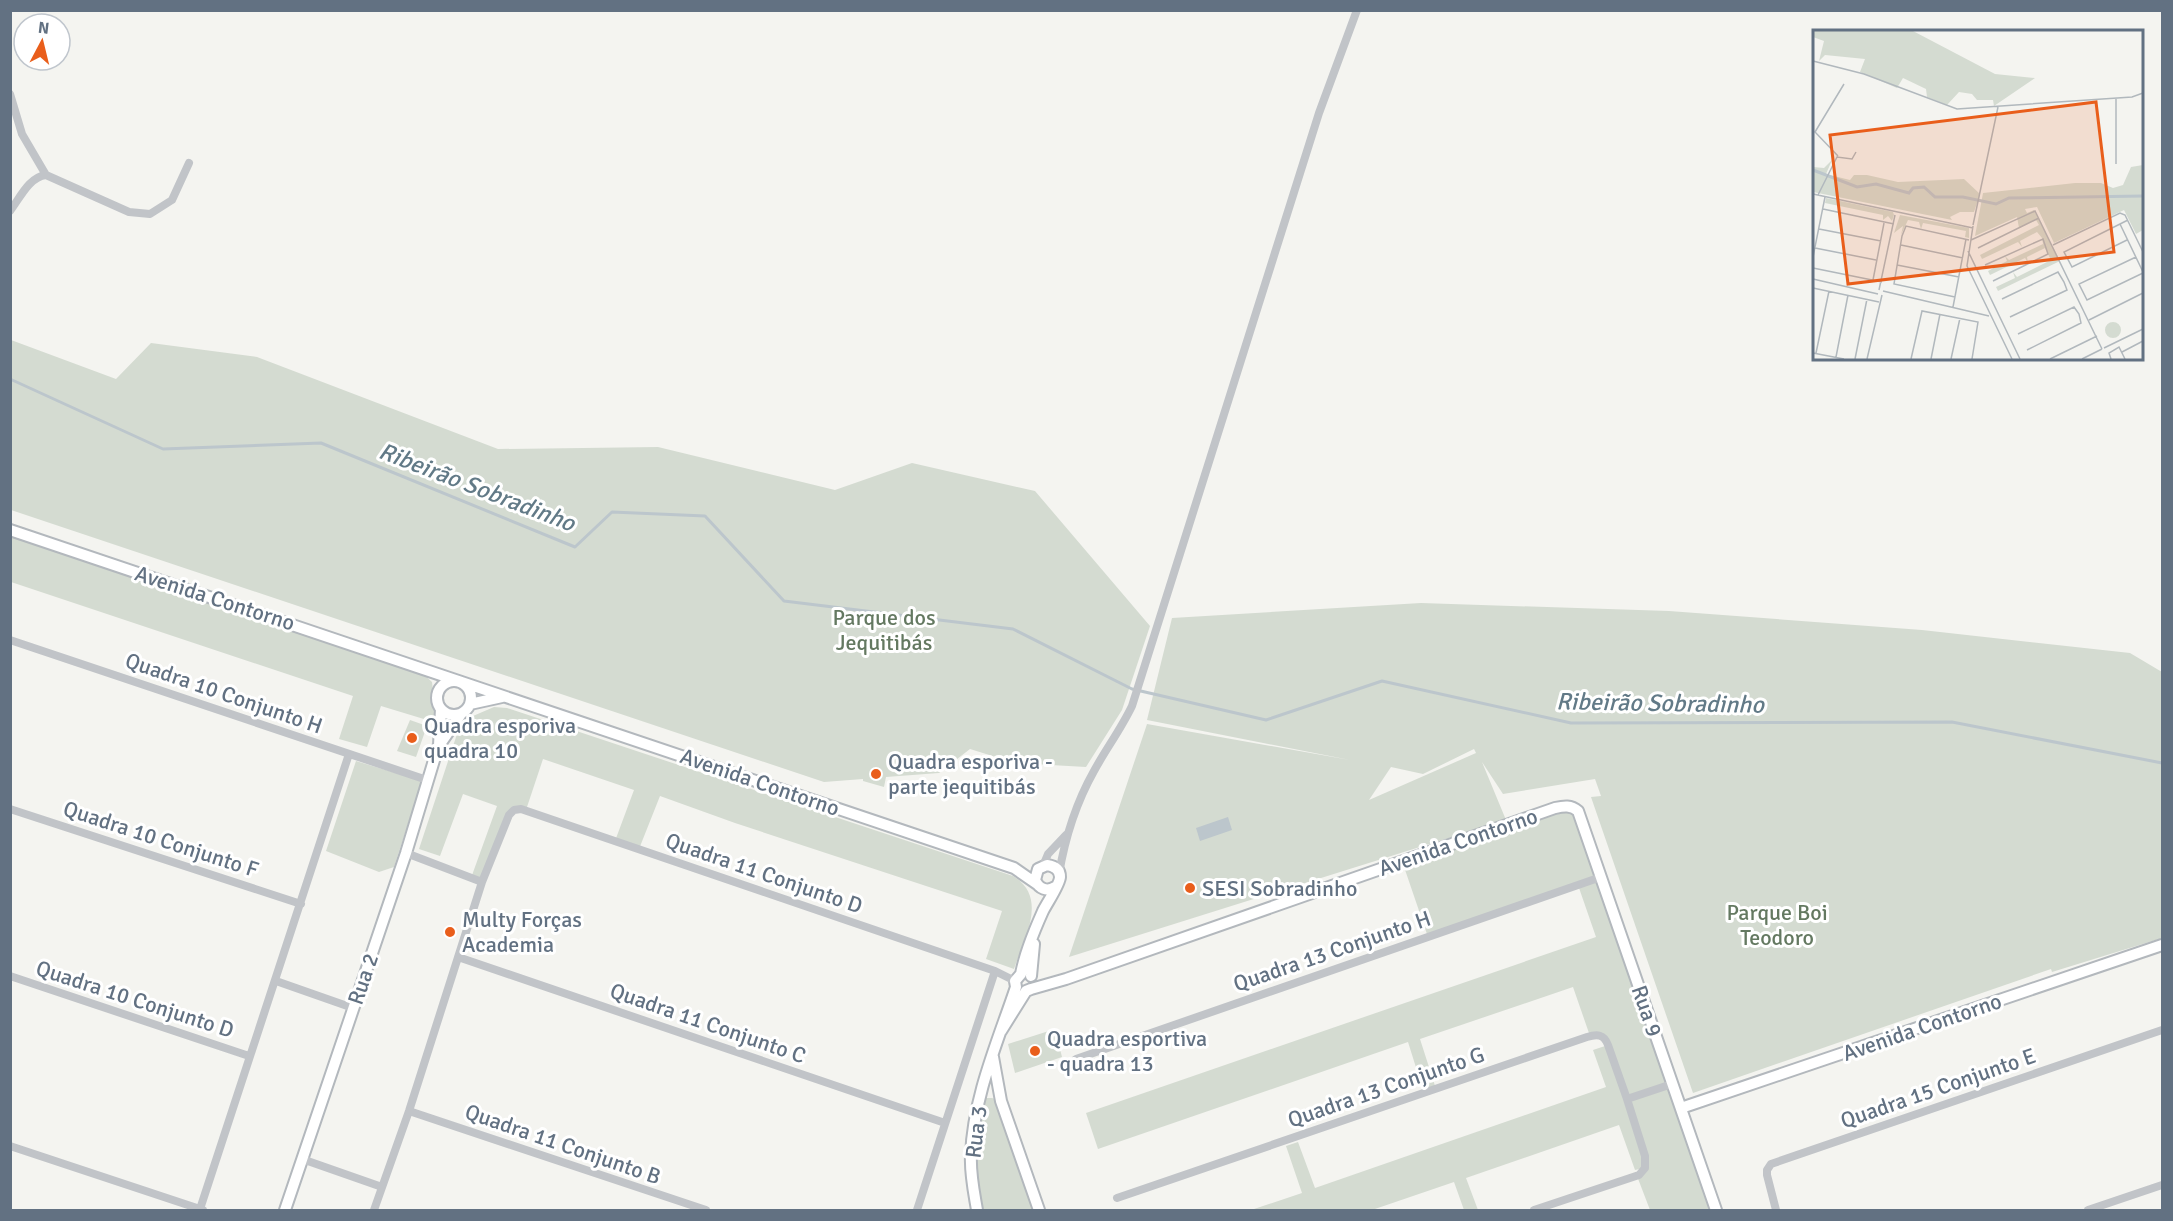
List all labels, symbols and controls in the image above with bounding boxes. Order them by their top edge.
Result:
north arrow [12,12,72,72]
text: N [37,18,50,39]
inset map [1813,30,2143,360]
water label: Ribeirão Sobradinho [375,436,581,539]
street label: Avenida Contorno [132,559,298,637]
park label: Parque dos Jequitibás [832,604,936,656]
street label: Quadra 10 Conjunto H [122,647,326,739]
water label: Ribeirão Sobradinho [1556,686,1766,720]
place label: Quadra esporiva quadra 10 [424,712,576,764]
marker: Quadra esporiva quadra 10 [405,731,419,745]
street label: Avenida Contorno [677,742,843,822]
place label: Quadra esporiva - parte jequitibás [888,748,1053,800]
marker: Quadra esporiva - parte jequitibás [869,767,883,781]
street label: Quadra 10 Conjunto F [60,795,262,883]
street label: Avenida Contorno [1375,802,1541,882]
street label: Quadra 11 Conjunto D [662,827,866,919]
place label: SESI Sobradinho [1202,875,1357,902]
marker: SESI Sobradinho [1183,881,1197,895]
park label: Parque Boi Teodoro [1726,899,1828,951]
street label: Quadra 13 Conjunto H [1230,905,1434,997]
place label: Multy Forças Academia [462,906,582,958]
marker: Multy Forças Academia [443,925,457,939]
street label: Rua 2 [342,950,384,1008]
street label: Quadra 10 Conjunto D [33,954,237,1044]
street label: Quadra 11 Conjunto C [606,977,810,1069]
street label: Rua 9 [1626,982,1668,1040]
street label: Avenida Contorno [1839,987,2005,1067]
place label: Quadra esportiva - quadra 13 [1047,1025,1207,1077]
street label: Quadra 13 Conjunto G [1284,1041,1488,1133]
street label: Quadra 15 Conjunto E [1837,1042,2039,1134]
marker: Quadra esportiva - quadra 13 [1028,1044,1042,1058]
street label: Quadra 11 Conjunto B [461,1098,665,1190]
street label: Rua 3 [959,1104,993,1160]

